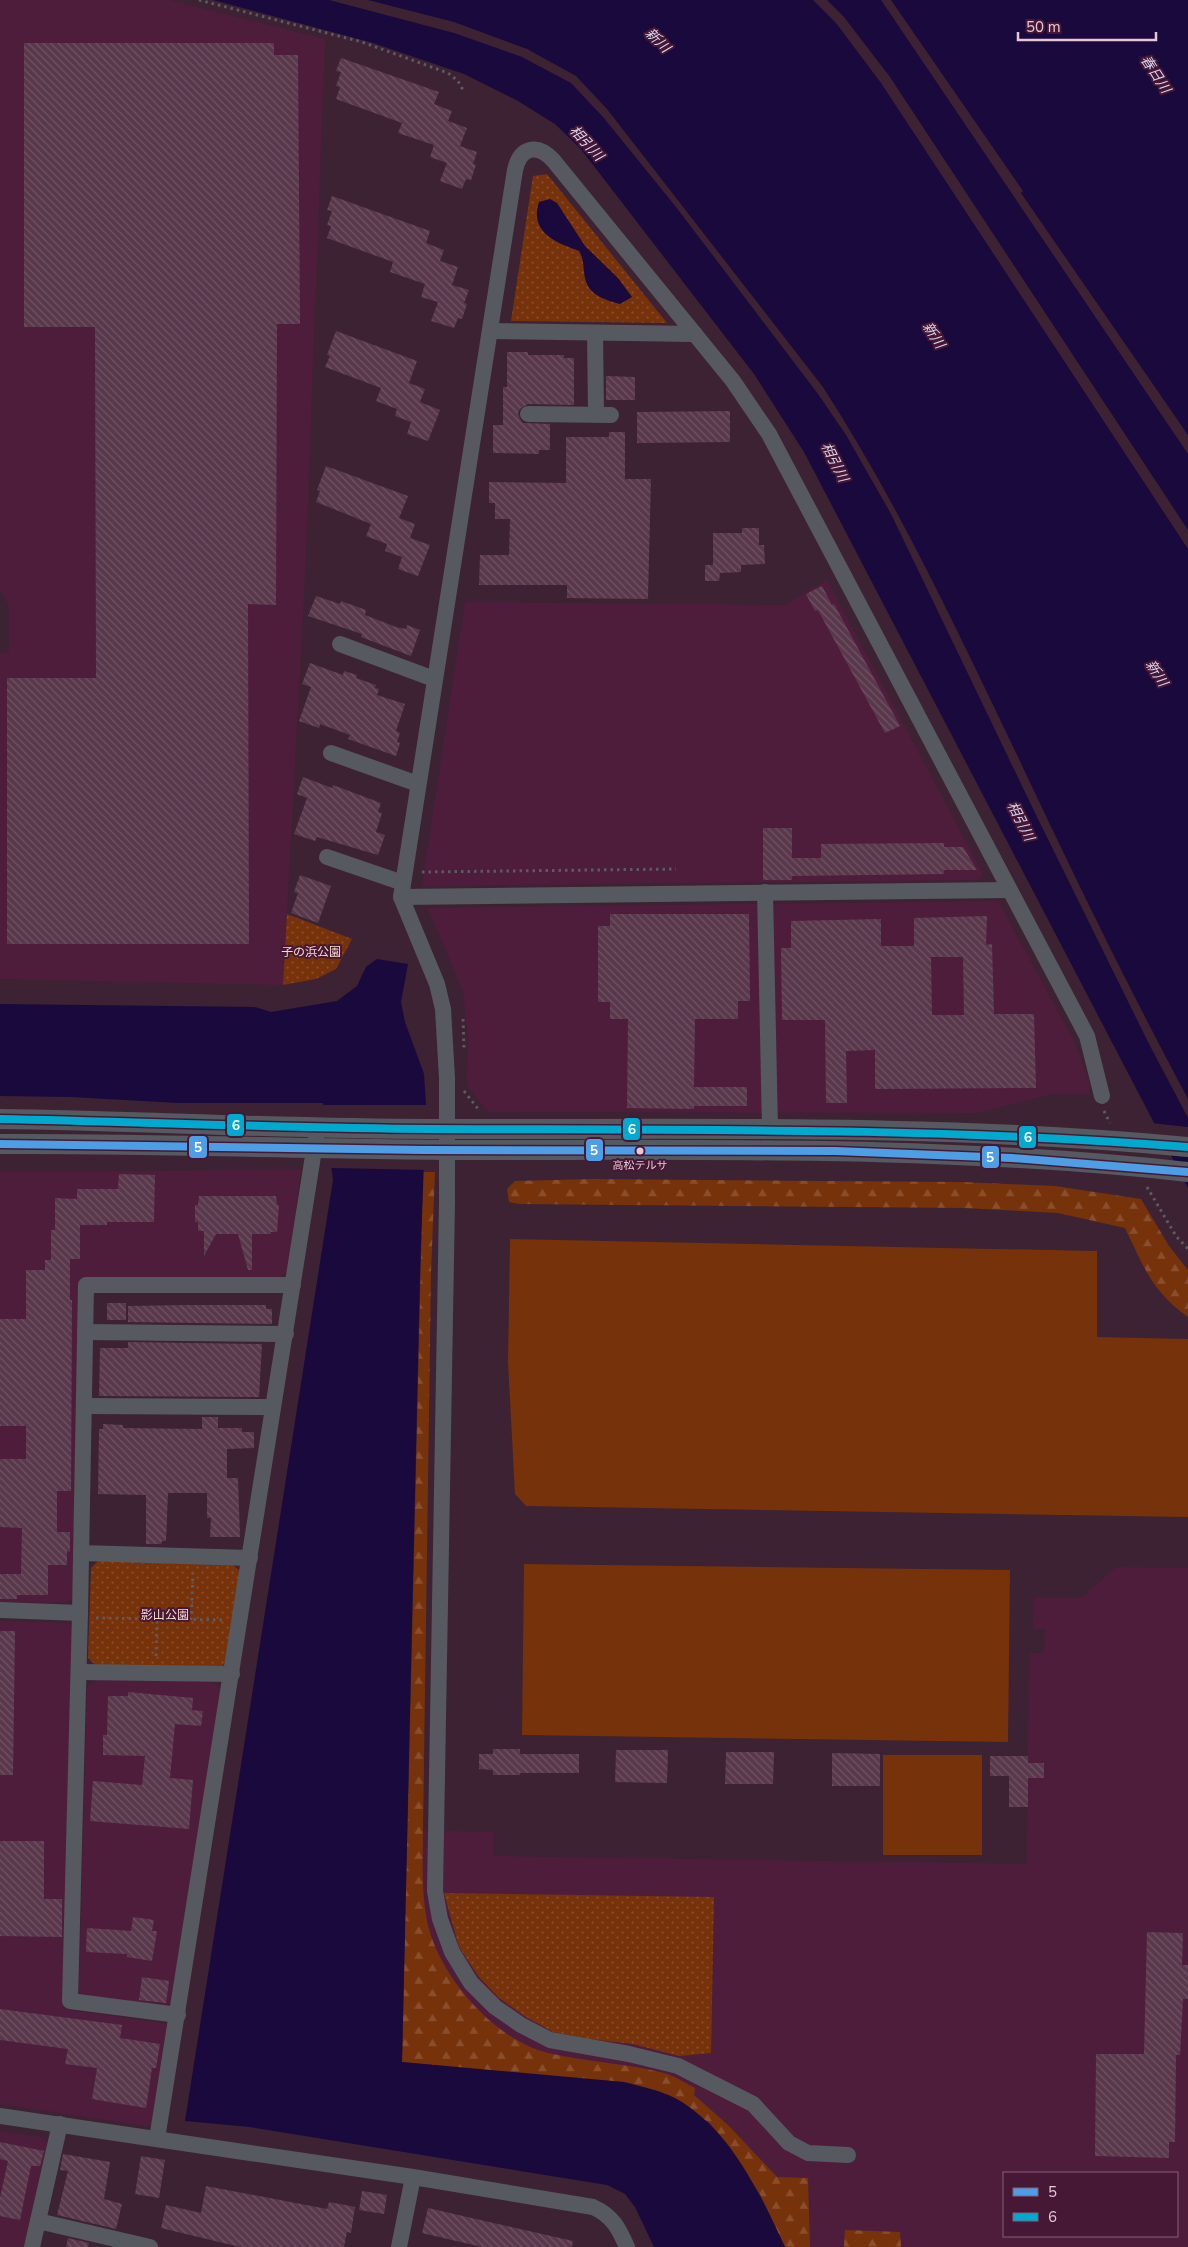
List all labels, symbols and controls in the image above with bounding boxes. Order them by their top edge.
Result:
scale bar [1018,10,1156,42]
text: 50 m [1026,17,1061,37]
water label: 新川 [641,24,676,58]
water label: 春日川 [1136,51,1176,99]
water label: 相引川 [565,122,609,167]
water label: 新川 [918,318,950,354]
water label: 相引川 [817,439,853,487]
water label: 新川 [1141,656,1173,692]
water label: 相引川 [1003,798,1039,846]
park label: 子の浜公園 [281,944,341,960]
line badge: 6 [226,1113,245,1137]
text: 6 [232,1116,240,1135]
line badge: 6 [622,1117,641,1141]
text: 6 [628,1120,636,1139]
line badge: 6 [1018,1125,1037,1149]
text: 6 [1024,1128,1032,1147]
line badge: 5 [188,1135,208,1159]
text: 5 [194,1138,202,1157]
line badge: 5 [585,1138,604,1162]
text: 5 [590,1141,598,1160]
line badge: 5 [981,1145,1000,1169]
marker: 高松テルサ [635,1146,645,1156]
text: 5 [986,1148,994,1167]
place label: 高松テルサ [613,1158,668,1173]
park label: 影山公園 [141,1607,189,1623]
legend [1003,2172,1178,2237]
text: 5 [1048,2182,1057,2202]
text: 6 [1048,2207,1057,2227]

